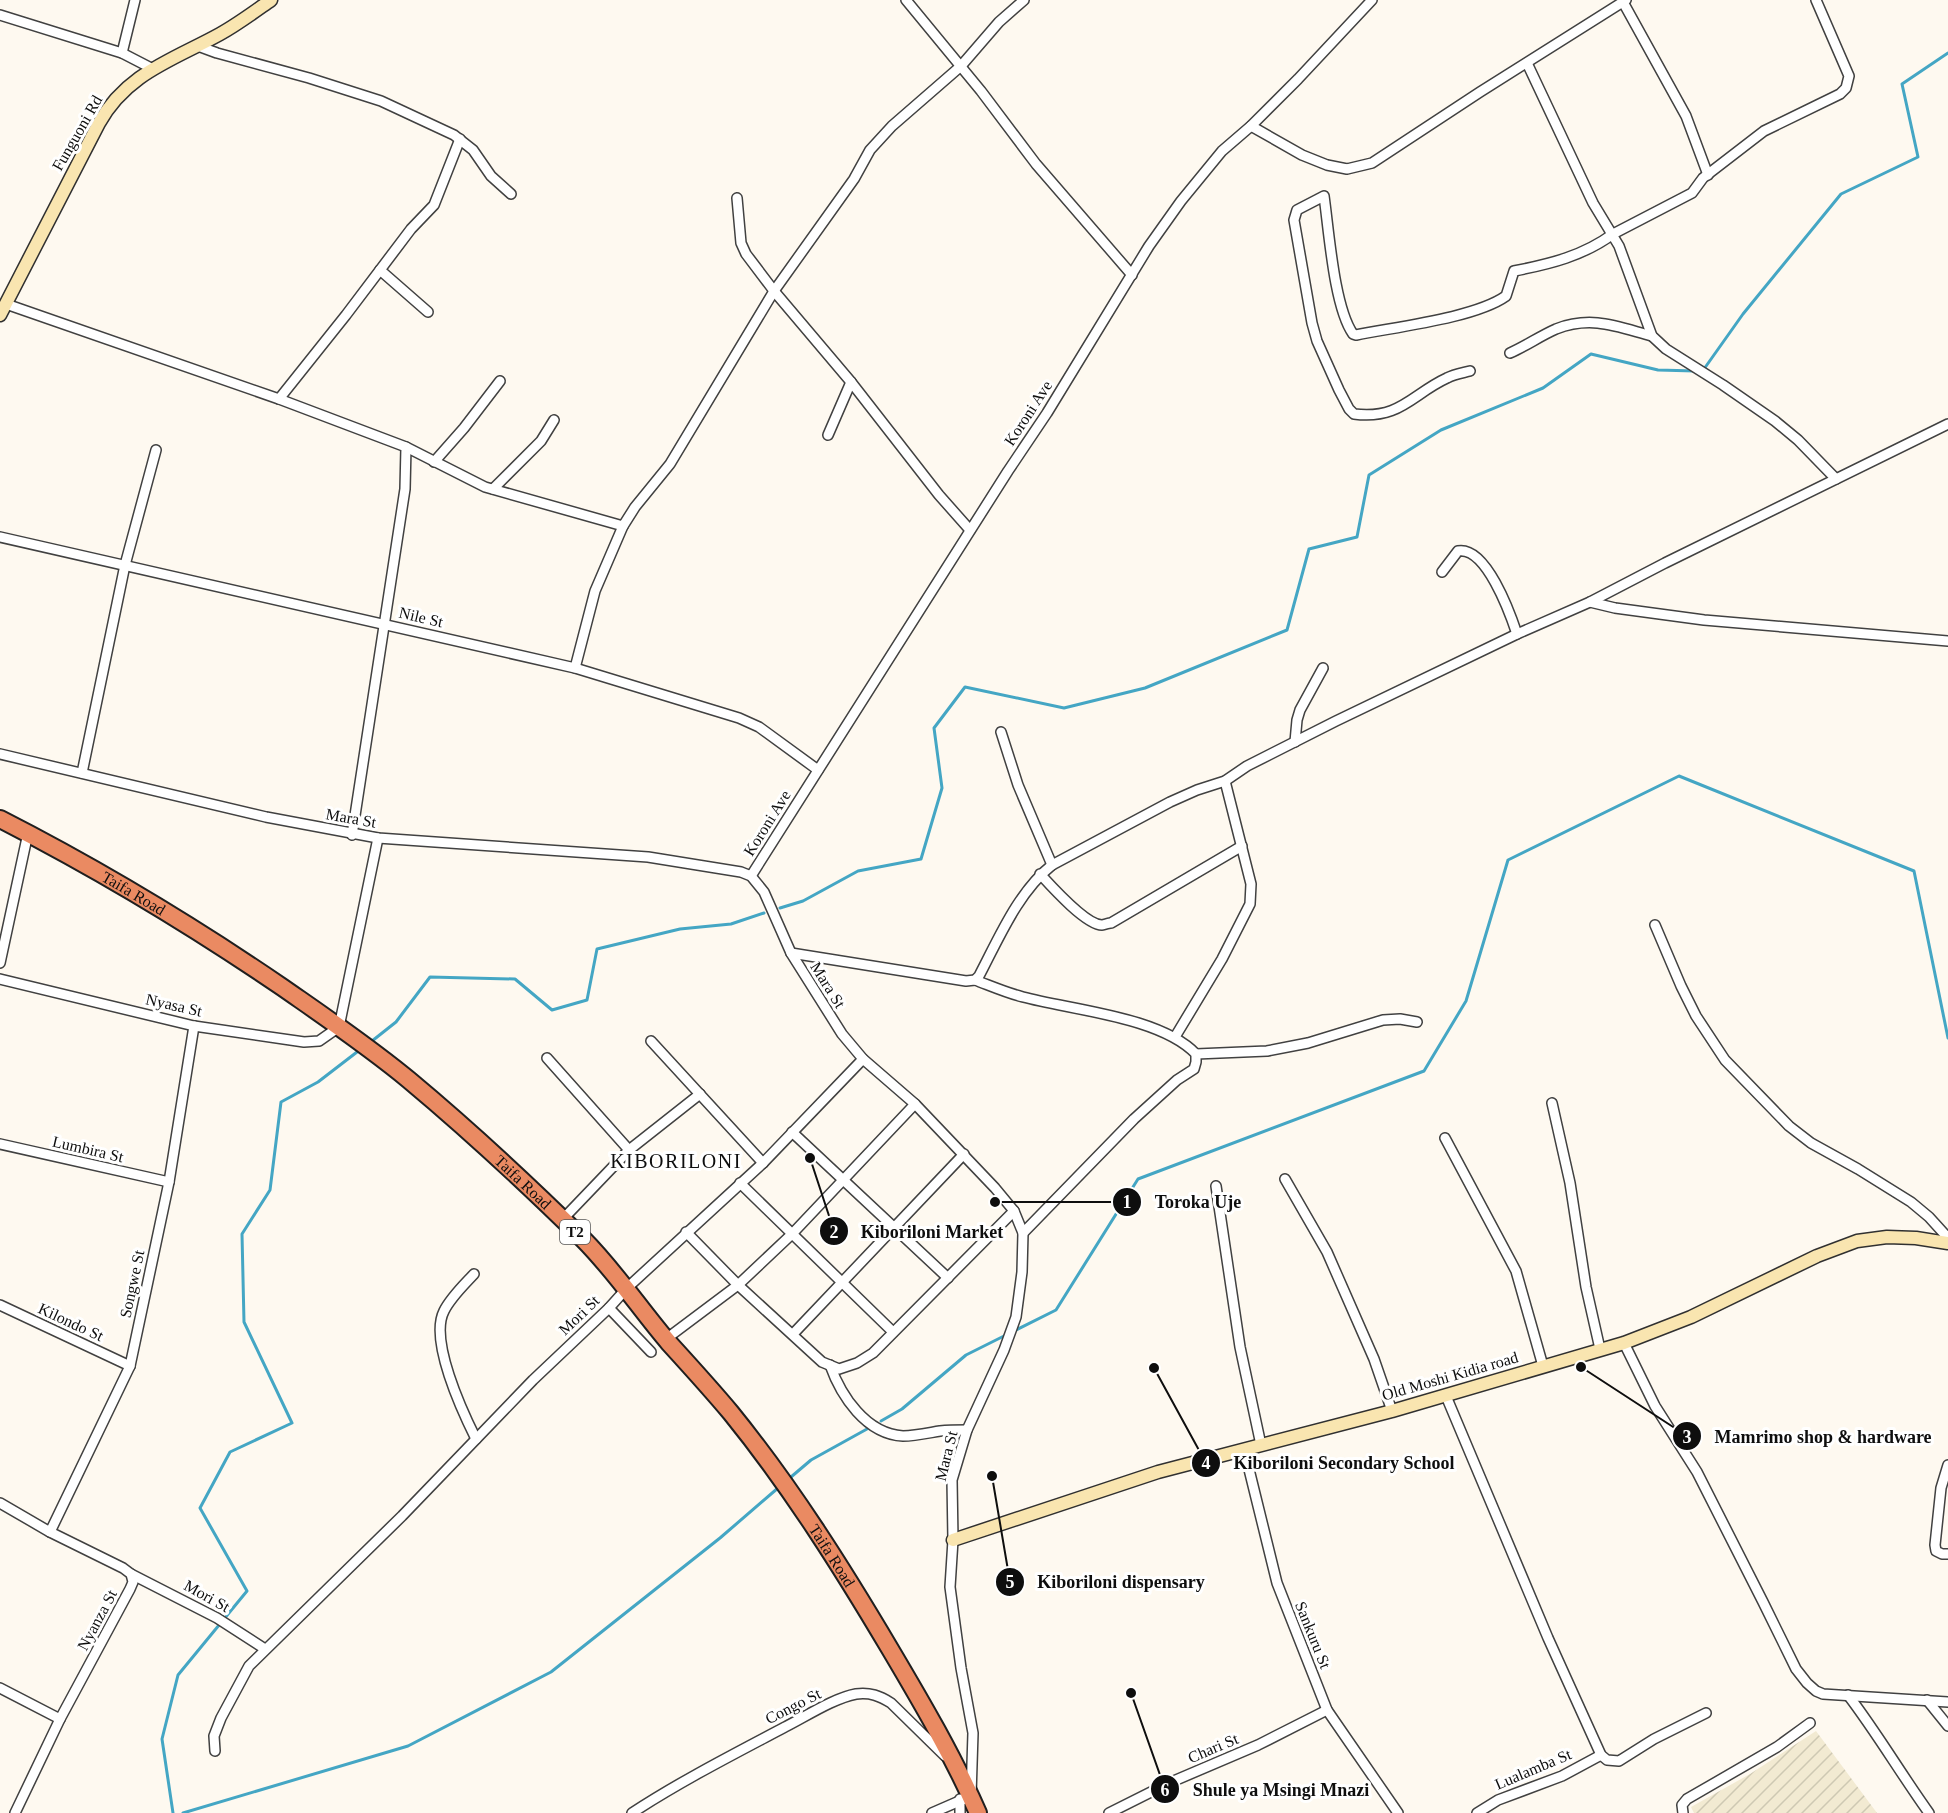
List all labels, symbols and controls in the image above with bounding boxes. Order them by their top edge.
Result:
street label: Funguoni Rd [49,92,106,174]
street label: Koroni Ave [1001,377,1055,449]
street label: Nile St [397,604,445,630]
street label: Koroni Ave [740,787,794,859]
street label: Mara St [324,805,378,831]
street label: Taifa Road [99,868,169,918]
street label: Mara St [807,959,849,1012]
street label: Nyasa St [144,990,204,1021]
street label: Lumbira St [51,1133,126,1166]
district label: KIBORILONI [610,1150,742,1172]
street label: Taifa Road [492,1151,555,1212]
callout: Toroka Uje [1112,1184,1253,1220]
text: 1 [1123,1192,1132,1212]
text: Toroka Uje [1155,1192,1241,1212]
callout: Kiboriloni Market [819,1213,1016,1249]
road number: T2 [560,1220,590,1244]
text: 2 [830,1222,839,1242]
text: Kiboriloni Market [861,1222,1003,1242]
street label: Songwe St [117,1248,149,1320]
street label: Mori St [555,1291,603,1338]
street label: Kilondo St [36,1300,107,1345]
street label: Old Moshi Kidia road [1380,1348,1520,1404]
callout: Mamrimo shop & hardware [1672,1418,1943,1454]
text: 3 [1683,1427,1692,1447]
text: Mamrimo shop & hardware [1714,1427,1932,1447]
street label: Mara St [932,1429,961,1483]
callout: Kiboriloni Secondary School [1191,1445,1466,1481]
text: 4 [1202,1453,1211,1473]
text: Kiboriloni Secondary School [1233,1453,1455,1473]
street label: Taifa Road [806,1521,858,1590]
callout: Kiboriloni dispensary [995,1564,1217,1600]
text: 5 [1006,1572,1015,1592]
text: Kiboriloni dispensary [1037,1572,1205,1592]
street label: Mori St [181,1577,233,1616]
street label: Nyanza St [74,1586,121,1654]
street label: Sankuru St [1292,1599,1334,1671]
street label: Congo St [762,1685,825,1728]
street label: Chari St [1185,1730,1241,1766]
street label: Lualamba St [1492,1745,1574,1793]
callout: Shule ya Msingi Mnazi [1150,1771,1381,1807]
text: 6 [1161,1780,1170,1800]
text: Shule ya Msingi Mnazi [1193,1780,1369,1800]

